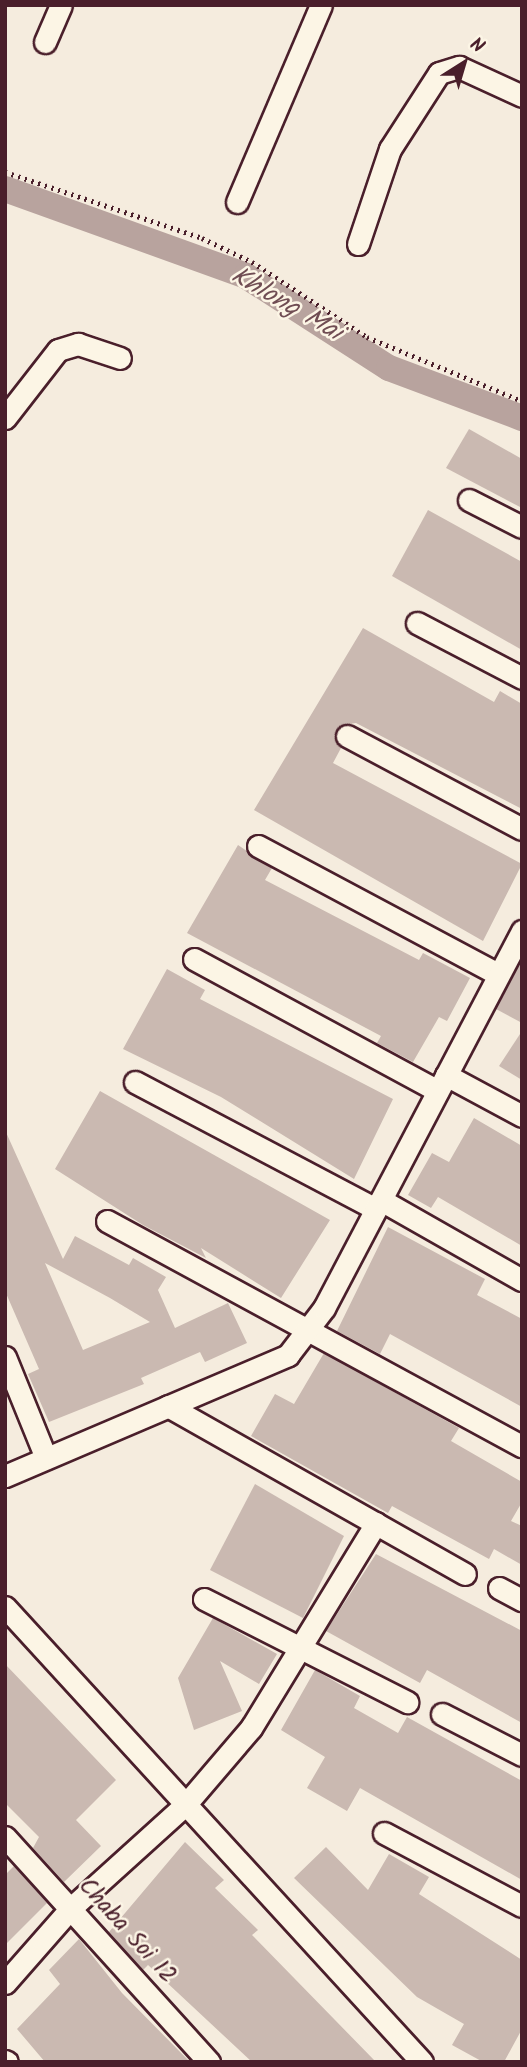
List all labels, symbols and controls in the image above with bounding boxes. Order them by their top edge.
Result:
north arrow [429,28,499,98]
text: N [463,31,490,62]
water label: Khlong Mai [225,261,347,349]
street label: Chaba Soi 12 [72,1872,182,1990]

